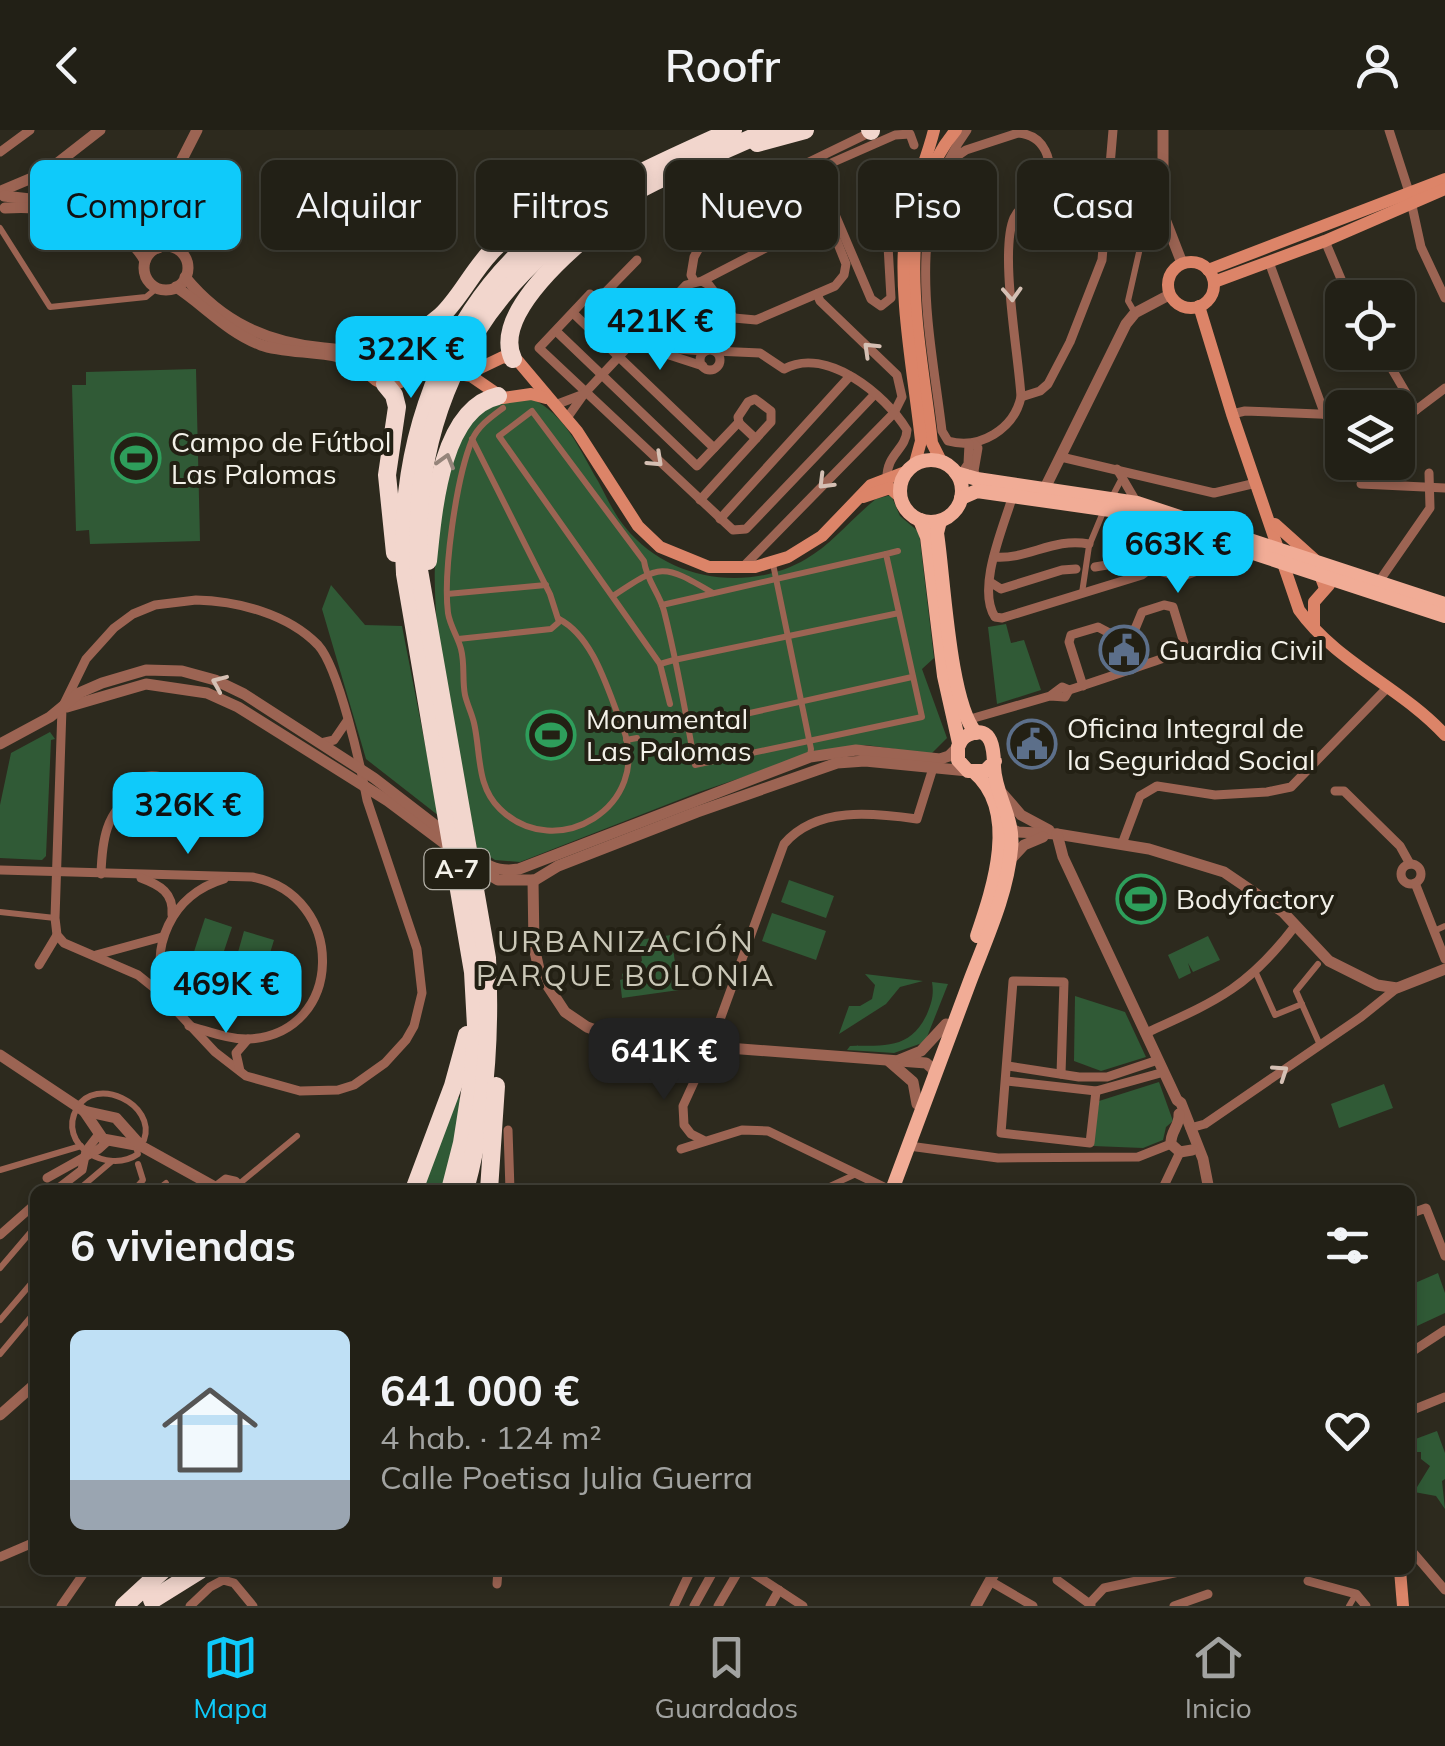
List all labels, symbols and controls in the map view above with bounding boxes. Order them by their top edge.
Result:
text: Roofr [665,37,780,93]
icon: back [40,38,95,93]
icon: person [1350,38,1405,93]
chip: Comprar [30,160,241,250]
chip: Alquilar [261,160,456,250]
chip: Filtros [476,160,645,250]
chip: Nuevo [665,160,838,250]
chip: Piso [858,160,997,250]
chip: Casa [1017,160,1169,250]
map controls [1325,280,1415,480]
button: locate [1325,280,1415,370]
one-way arrow [1001,287,1022,303]
pin: 421K € [579,288,741,373]
text: 421K € [607,300,713,340]
pin: 322K € [330,316,492,401]
text: 322K € [358,328,464,368]
one-way arrow [864,343,882,361]
button: layers [1325,390,1415,480]
place label: Campo de Fútbol Las Palomas [171,424,391,491]
sports icon: Campo de Fútbol Las Palomas [110,432,162,484]
one-way arrow [644,448,663,466]
one-way arrow [434,453,455,470]
one-way arrow [819,470,837,488]
pin: 663K € [1097,511,1259,596]
text: 663K € [1125,523,1231,563]
public building icon: Guardia Civil [1098,624,1150,676]
place label: Guardia Civil [1159,632,1324,667]
one-way arrow [211,675,229,695]
place label: Monumental Las Palomas [586,701,752,768]
sports icon: Monumental Las Palomas [525,709,577,761]
place label: Oficina Integral de la Seguridad Social [1067,710,1315,777]
public building icon: Oficina Integral de la Seguridad Social [1006,718,1058,770]
pin: 326K € [107,772,269,857]
text: 326K € [135,784,241,824]
road number: A-7 [424,849,490,889]
sports icon: Bodyfactory [1115,873,1167,925]
place label: Bodyfactory [1176,881,1335,916]
district label: URBANIZACIÓN PARQUE BOLONIA [476,922,776,994]
pin: 469K € [145,951,307,1036]
text: 469K € [173,963,279,1003]
pin: 641K € [583,1018,745,1103]
text: 641K € [611,1030,717,1070]
one-way arrow [1269,1066,1288,1084]
icon: filters [1320,1218,1375,1273]
text: 6 viviendas [70,1219,296,1272]
text: 641 000 € [380,1364,579,1417]
icon: home [150,1370,270,1490]
icon: heart [1320,1403,1375,1458]
text: 4 hab. · 124 m² [380,1417,602,1457]
text: Calle Poetisa Julia Guerra [380,1457,753,1497]
tab: Mapa [193,1630,268,1725]
tab: Guardados [654,1630,798,1725]
tab: Inicio [1185,1630,1252,1725]

